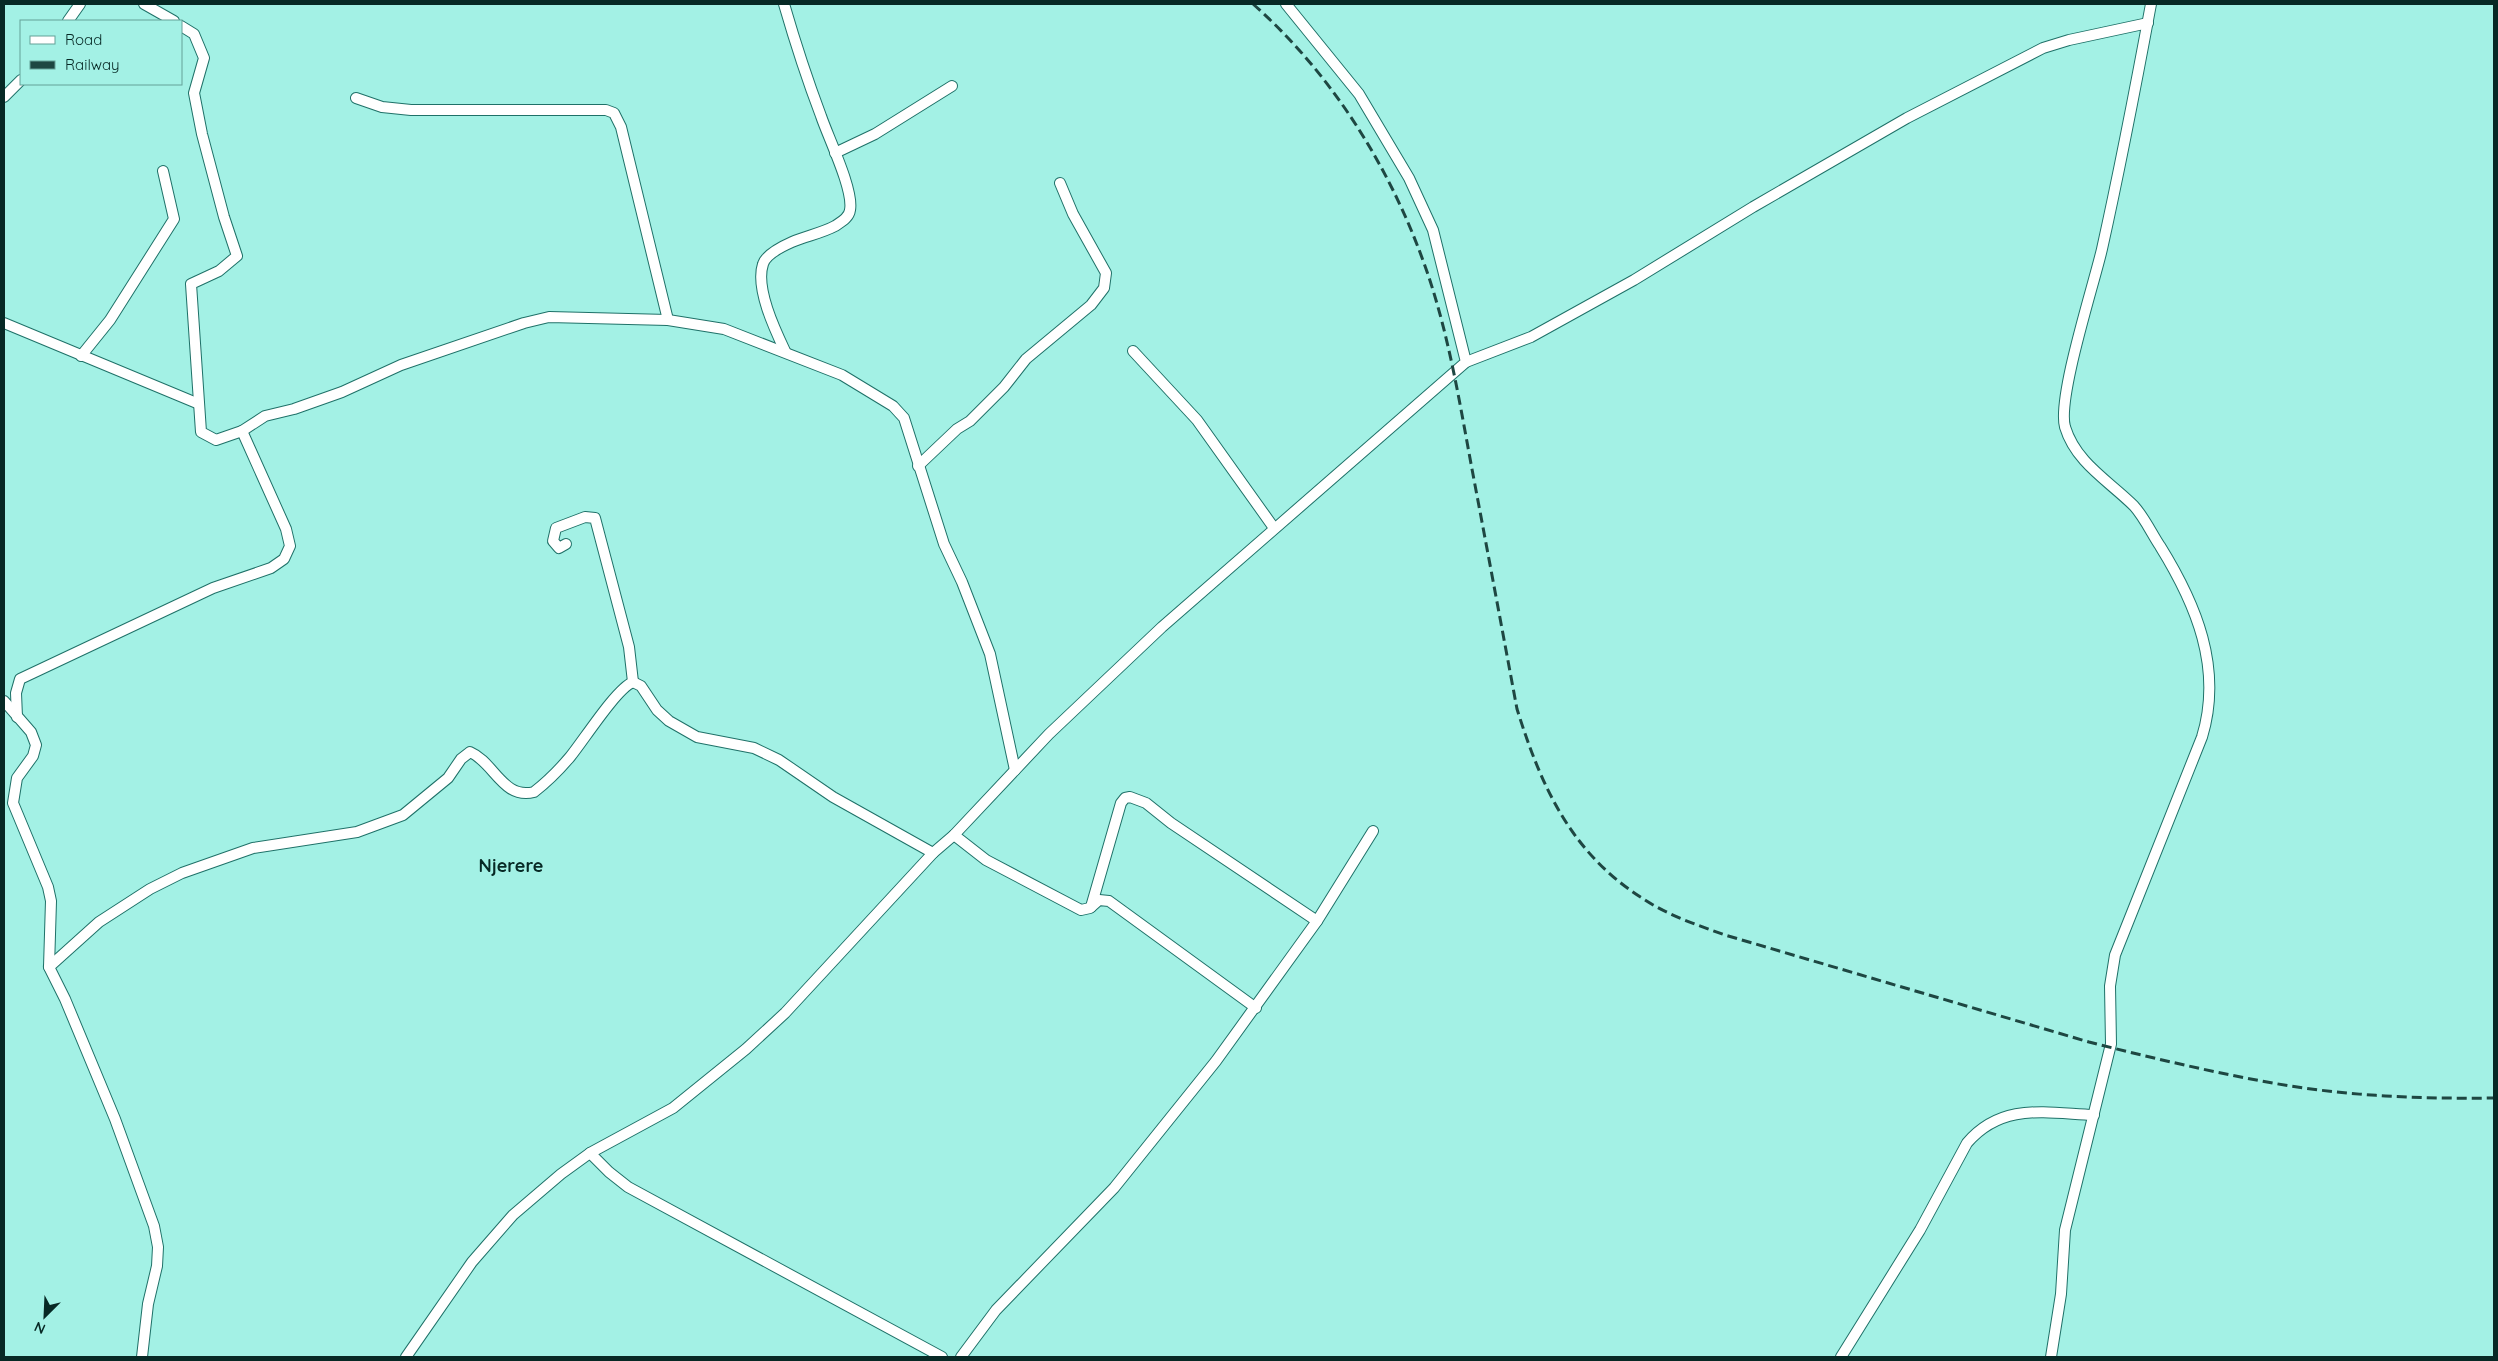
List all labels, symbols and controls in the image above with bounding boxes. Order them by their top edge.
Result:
legend [20,20,182,85]
text: Road [65,30,102,49]
text: Railway [65,55,120,74]
district label: Njerere [479,854,543,877]
north arrow [20,1291,70,1341]
text: N [31,1318,48,1338]

